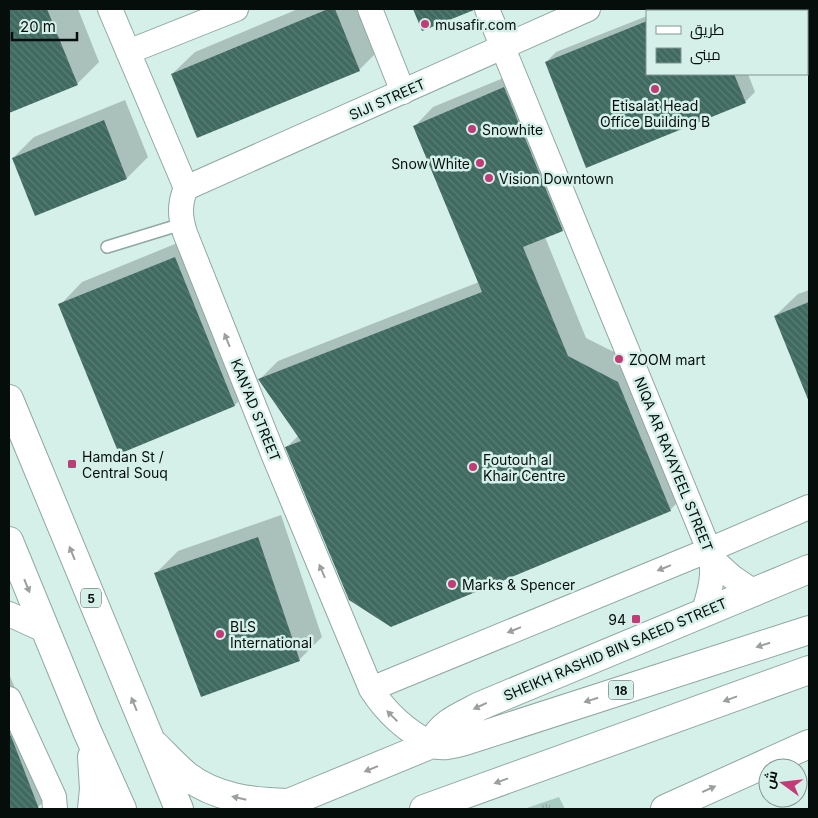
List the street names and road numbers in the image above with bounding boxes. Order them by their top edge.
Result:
street label: SIJI STREET [346,75,428,123]
street label: KAN'AD STREET [228,356,284,464]
street label: NIQA AR RAYAYEEL STREET [631,374,717,554]
road number: 5 [81,588,101,608]
street label: SHEIKH RASHID BIN SAEED STREET [501,594,729,704]
road number: 18 [608,680,634,700]

